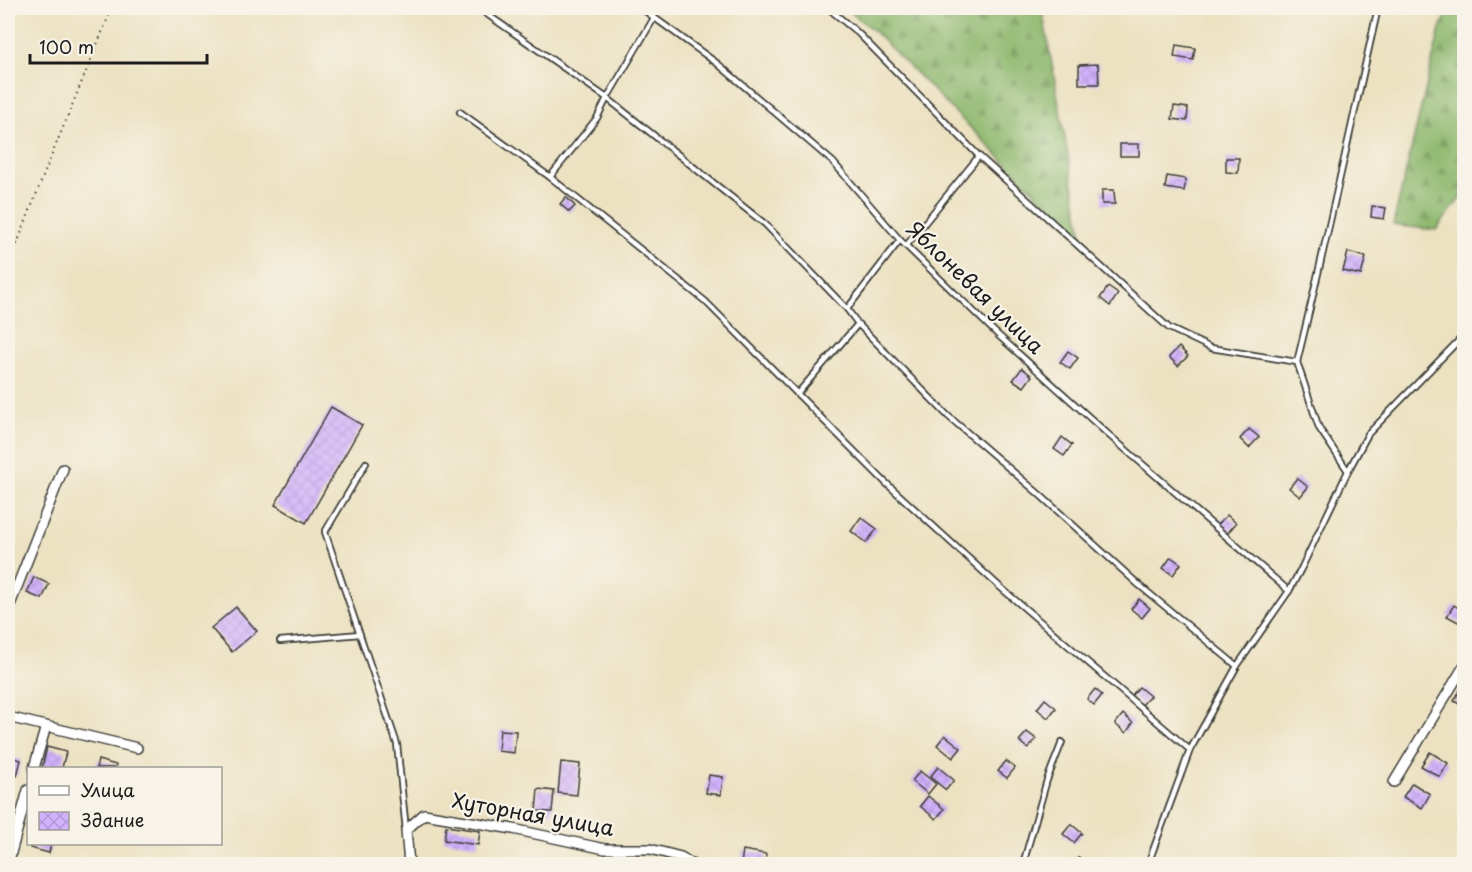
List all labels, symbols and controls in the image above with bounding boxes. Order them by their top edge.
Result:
scale bar [30,27,207,65]
text: 100 m [39,33,94,60]
street label: Яблоневая улица [901,213,1053,361]
legend [27,767,222,845]
text: Улица [81,776,135,803]
street label: Хуторная улица [450,783,618,843]
text: Здание [81,806,144,833]

